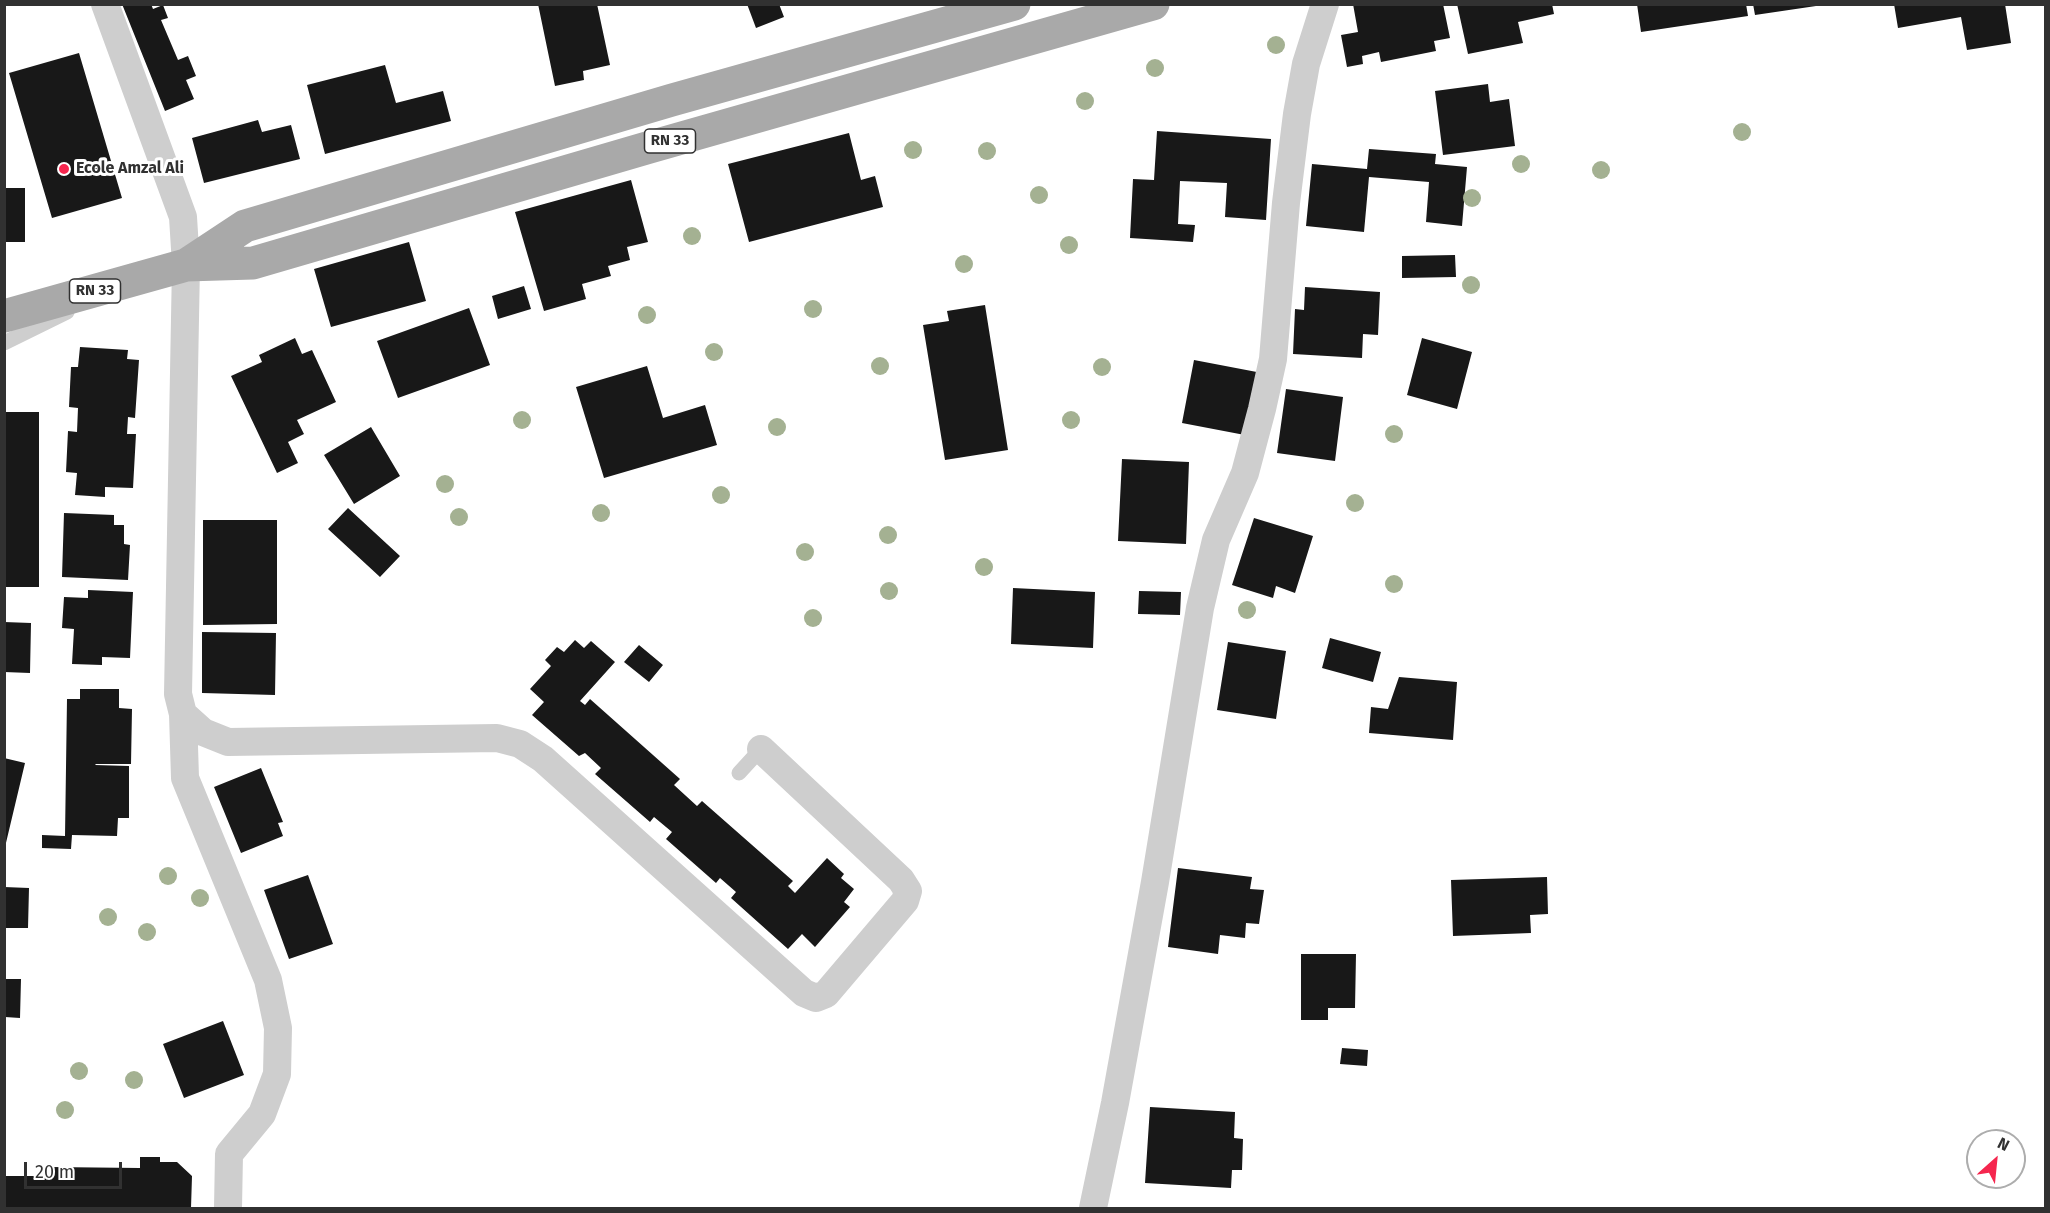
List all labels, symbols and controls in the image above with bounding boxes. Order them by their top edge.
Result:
road number: RN 33 [644,129,696,153]
place label: Ecole Amzal Ali [76,159,184,179]
marker: Ecole Amzal Ali [57,162,71,176]
road number: RN 33 [70,279,121,303]
north arrow [1966,1129,2026,1189]
text: N [1994,1133,2013,1155]
scale bar [27,1150,124,1188]
text: 20 m [35,1161,74,1183]

